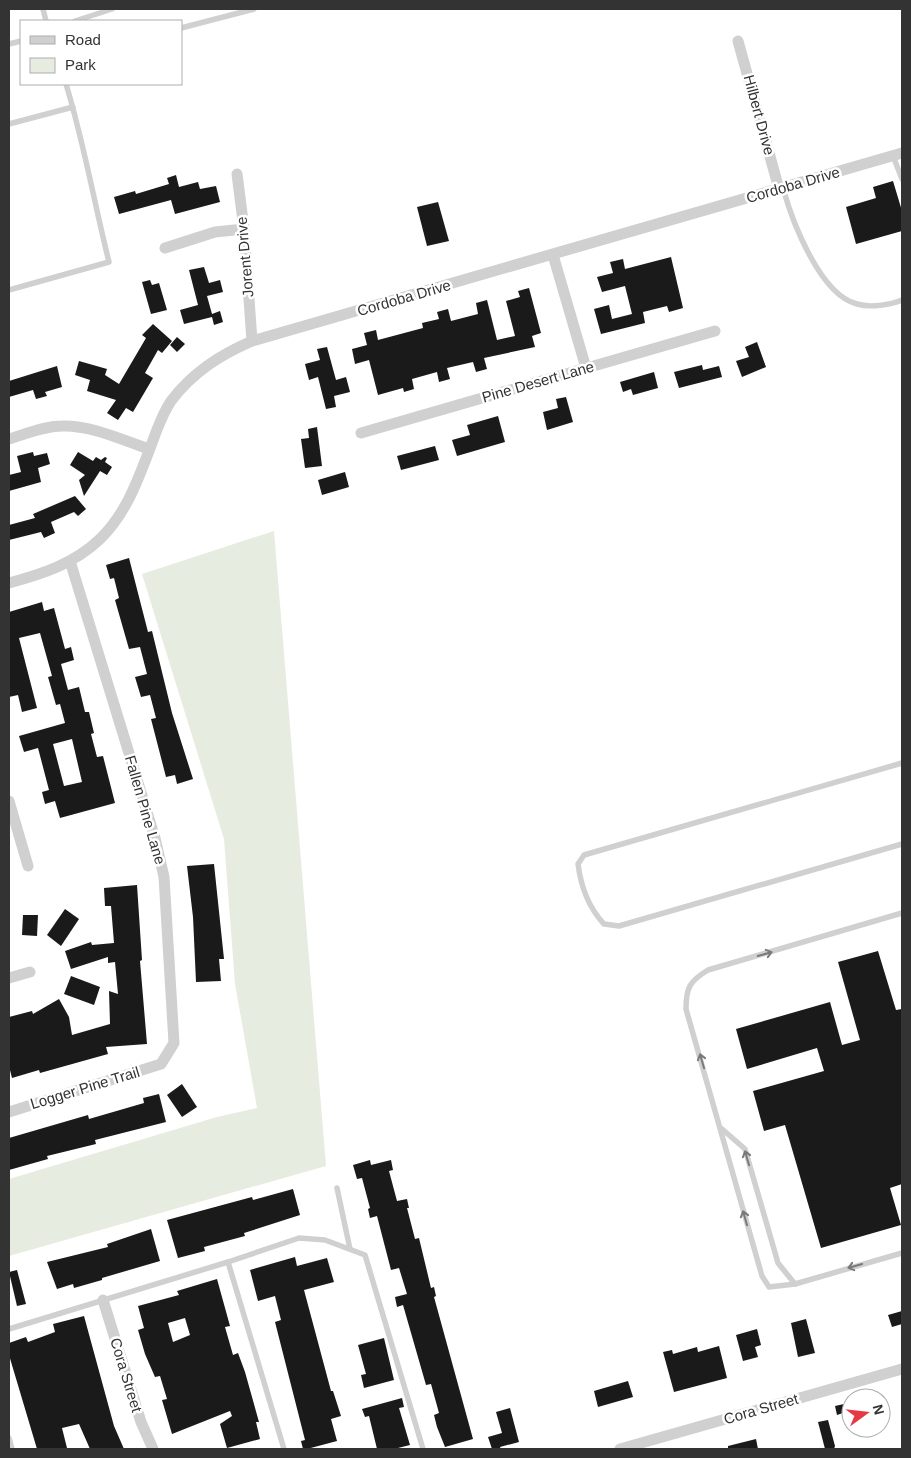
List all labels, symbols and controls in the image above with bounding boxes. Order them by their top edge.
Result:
legend [20,20,182,85]
text: Road [65,31,101,48]
text: Park [65,56,96,73]
street label: Hilbert Drive [741,73,778,157]
street label: Cordoba Drive [744,163,842,206]
street label: Jorent Drive [233,216,256,298]
street label: Cordoba Drive [355,276,453,319]
street label: Pine Desert Lane [480,357,596,406]
street label: Fallen Pine Lane [122,753,169,866]
one-way arrow [756,948,772,958]
one-way arrow [696,1054,706,1070]
street label: Logger Pine Trail [28,1063,142,1112]
one-way arrow [742,1150,752,1166]
one-way arrow [740,1210,750,1226]
one-way arrow [848,1262,864,1272]
street label: Cora Street [107,1336,146,1415]
north arrow [841,1388,891,1438]
street label: Cora Street [722,1390,801,1427]
text: N [870,1403,888,1417]

